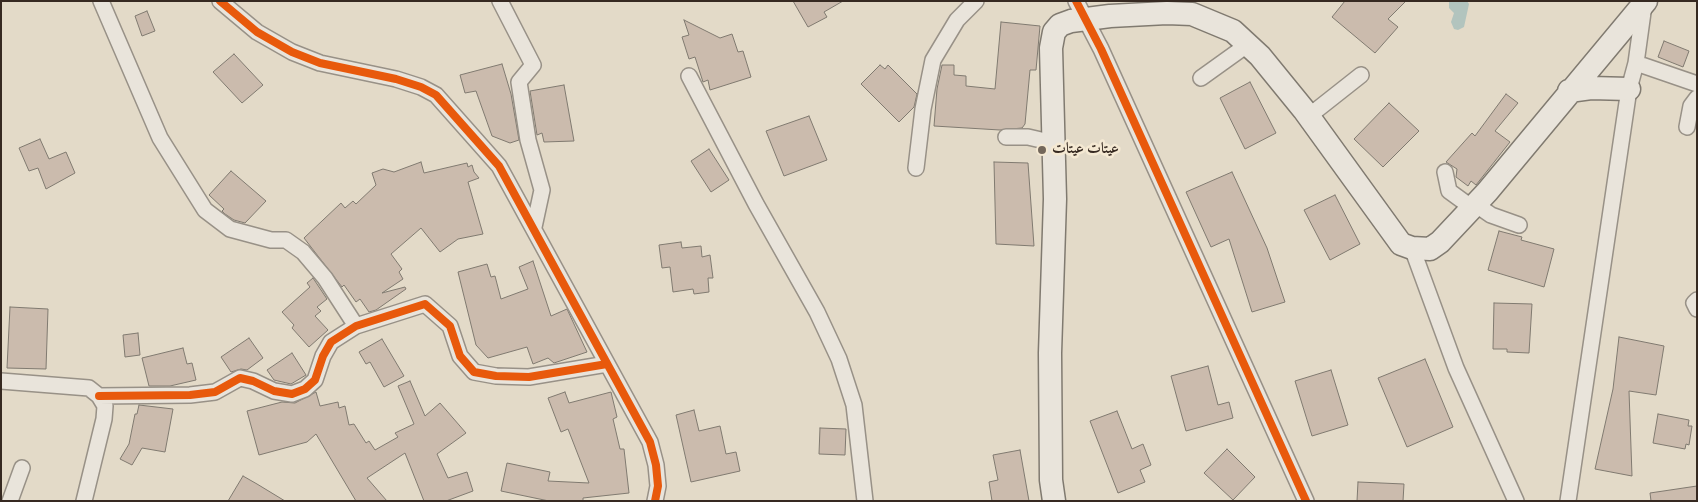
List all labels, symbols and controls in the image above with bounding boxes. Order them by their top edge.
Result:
place label: عيتات عيتات [1052,141,1119,159]
marker: عيتات عيتات [1036,144,1048,156]

